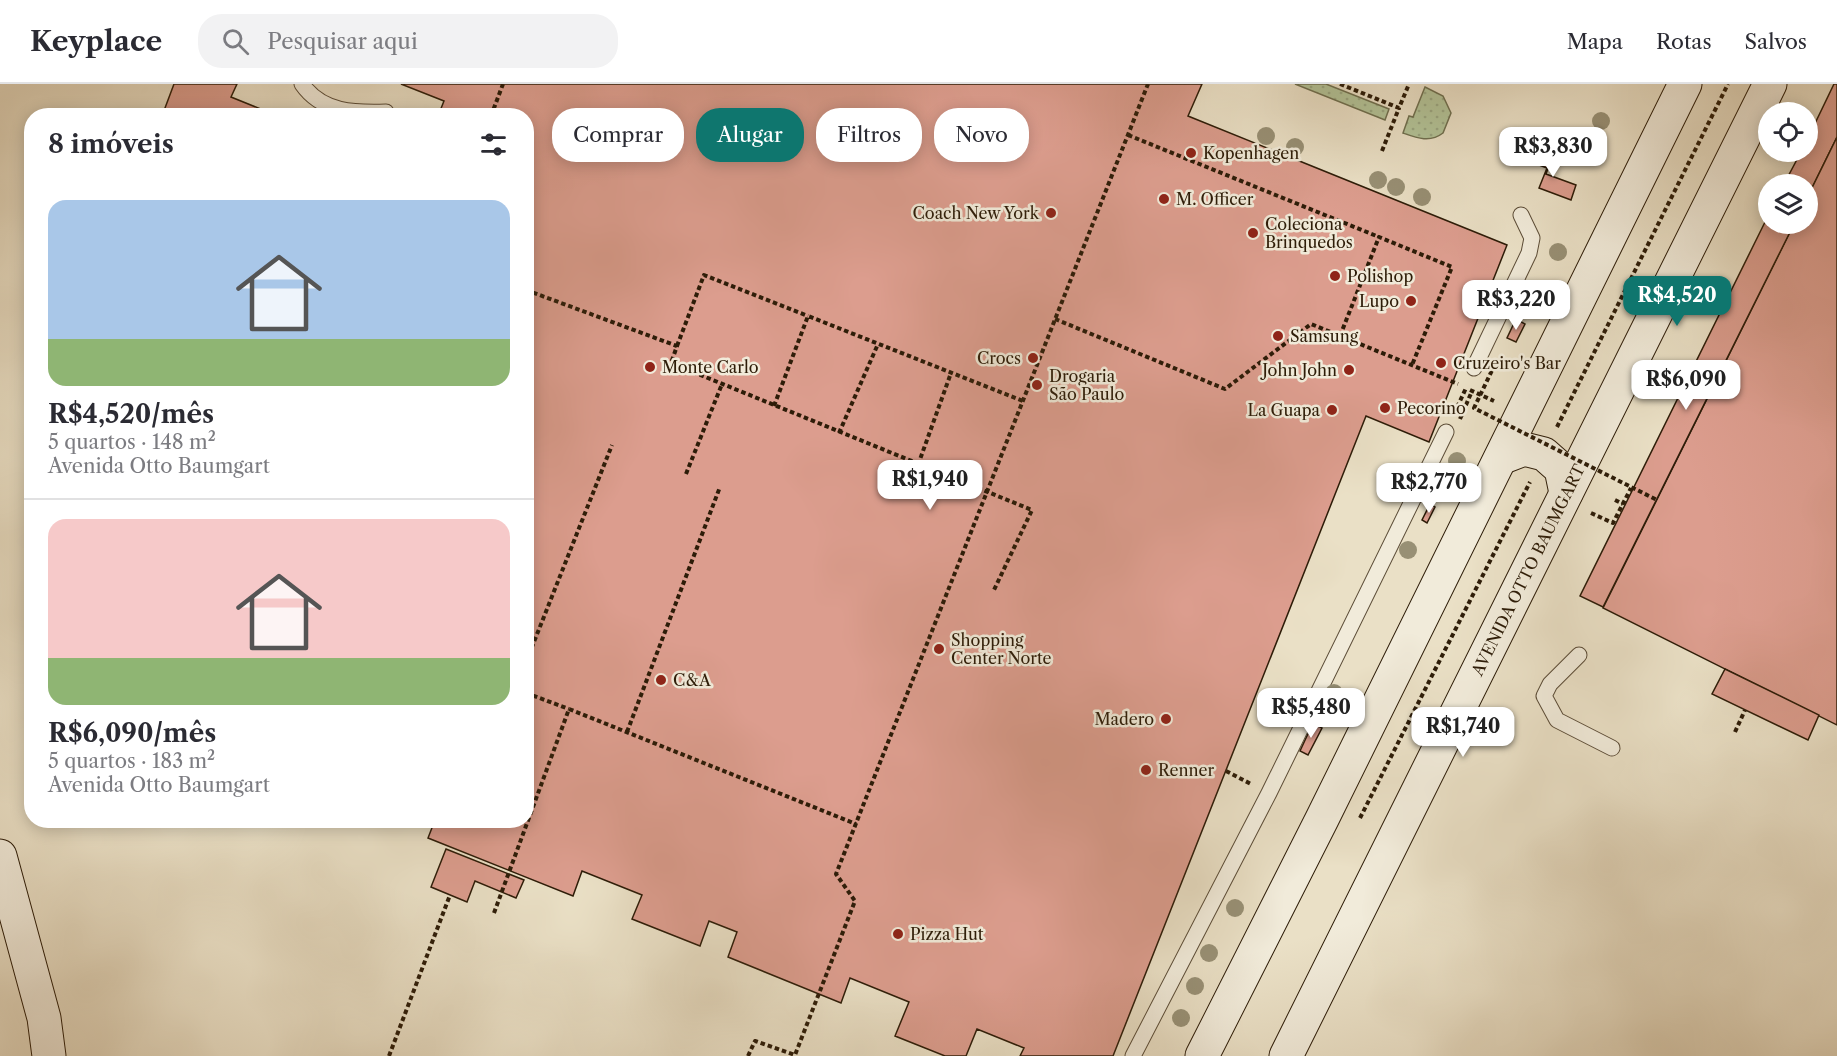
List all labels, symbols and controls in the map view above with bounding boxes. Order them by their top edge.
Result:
search box [198,14,618,68]
text: Keyplace [30,24,162,58]
icon: search [219,25,252,58]
text: Pesquisar aqui [267,28,418,55]
text: Mapa [1567,29,1623,54]
text: Rotas [1656,29,1712,54]
text: Salvos [1745,29,1807,54]
map controls [1758,102,1818,234]
button: locate [1758,102,1818,162]
chip: Comprar [552,108,684,162]
chip: Alugar [696,108,804,162]
chip: Filtros [816,108,922,162]
chip: Novo [934,108,1029,162]
pin: R$3,830 [1498,127,1608,178]
text: 8 imóveis [48,128,174,160]
icon: filters [477,128,510,161]
text: R$3,830 [1513,134,1593,158]
place label: Kopenhagen [1203,143,1299,163]
marker: Kopenhagen [1184,146,1198,160]
button: layers [1758,174,1818,234]
place label: M. Officer [1176,189,1254,209]
marker: M. Officer [1157,192,1171,206]
place label: Coach New York [912,203,1040,223]
marker: Coach New York [1044,206,1058,220]
place label: Coleciona Brinquedos [1265,214,1353,252]
marker: Coleciona Brinquedos [1246,226,1260,240]
icon: home [225,239,333,347]
place label: Polishop [1347,266,1413,286]
marker: Polishop [1328,269,1342,283]
pin: R$4,520 [1622,276,1732,327]
pin: R$3,220 [1461,280,1571,331]
text: R$4,520 [1637,283,1717,307]
text: R$3,220 [1476,287,1556,311]
place label: Lupo [1359,291,1399,311]
marker: Lupo [1404,294,1418,308]
place label: Samsung [1290,326,1359,346]
marker: Samsung [1271,329,1285,343]
place label: Crocs [977,348,1021,368]
marker: Crocs [1026,351,1040,365]
place label: Cruzeiro's Bar [1453,353,1561,373]
marker: Cruzeiro's Bar [1434,356,1448,370]
place label: Monte Carlo [662,357,759,377]
marker: Monte Carlo [643,360,657,374]
place label: John John [1259,360,1337,380]
pin: R$6,090 [1631,360,1741,411]
marker: John John [1342,363,1356,377]
place label: Drogaria São Paulo [1049,366,1124,404]
text: R$6,090 [1645,367,1727,391]
marker: Drogaria São Paulo [1030,378,1044,392]
text: R$4,520/mês [48,398,214,430]
place label: Pecorino [1397,398,1466,418]
place label: La Guapa [1248,400,1321,420]
marker: Pecorino [1378,401,1392,415]
marker: La Guapa [1325,403,1339,417]
text: 5 quartos · 148 m² [48,430,216,454]
text: Avenida Otto Baumgart [48,454,270,478]
pin: R$1,940 [875,460,985,511]
street label: AVENIDA OTTO BAUMGART [1467,461,1589,680]
pin: R$2,770 [1374,463,1484,514]
text: R$1,940 [891,467,969,491]
text: R$2,770 [1390,470,1468,494]
icon: home [225,558,333,666]
place label: Shopping Center Norte [951,630,1052,668]
marker: Shopping Center Norte [932,642,946,656]
place label: C&A [673,670,712,690]
marker: C&A [654,673,668,687]
pin: R$5,480 [1256,688,1366,739]
text: R$5,480 [1271,695,1351,719]
pin: R$1,740 [1408,707,1518,758]
place label: Madero [1094,709,1154,729]
marker: Madero [1159,712,1173,726]
text: R$1,740 [1425,714,1501,738]
text: R$6,090/mês [48,717,216,749]
text: 5 quartos · 183 m² [48,749,215,773]
place label: Renner [1158,760,1215,780]
marker: Renner [1139,763,1153,777]
text: Avenida Otto Baumgart [48,773,270,797]
place label: Pizza Hut [910,924,984,944]
marker: Pizza Hut [891,927,905,941]

